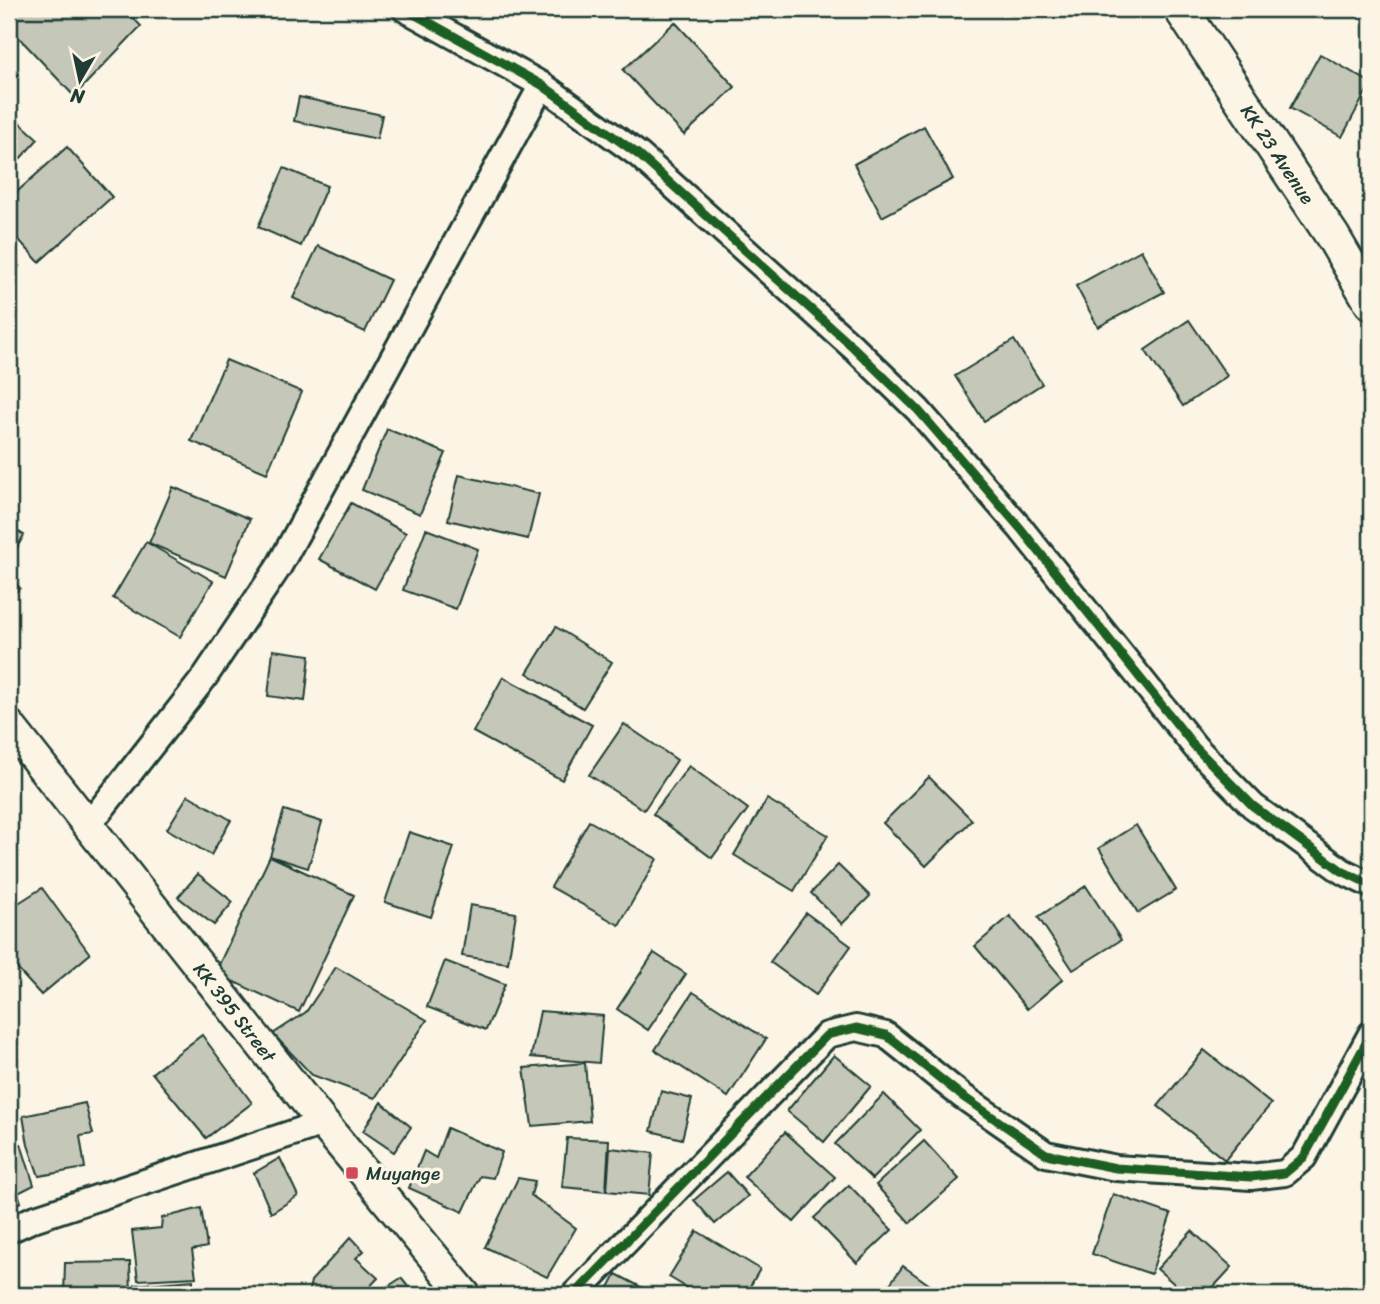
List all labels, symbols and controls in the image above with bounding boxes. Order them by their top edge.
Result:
north arrow [46,46,116,116]
text: N [68,79,87,114]
street label: KK 23 Avenue [1232,97,1323,211]
street label: KK 395 Street [185,955,285,1071]
place label: Muyange [366,1157,440,1190]
marker: Muyange [344,1165,360,1181]

